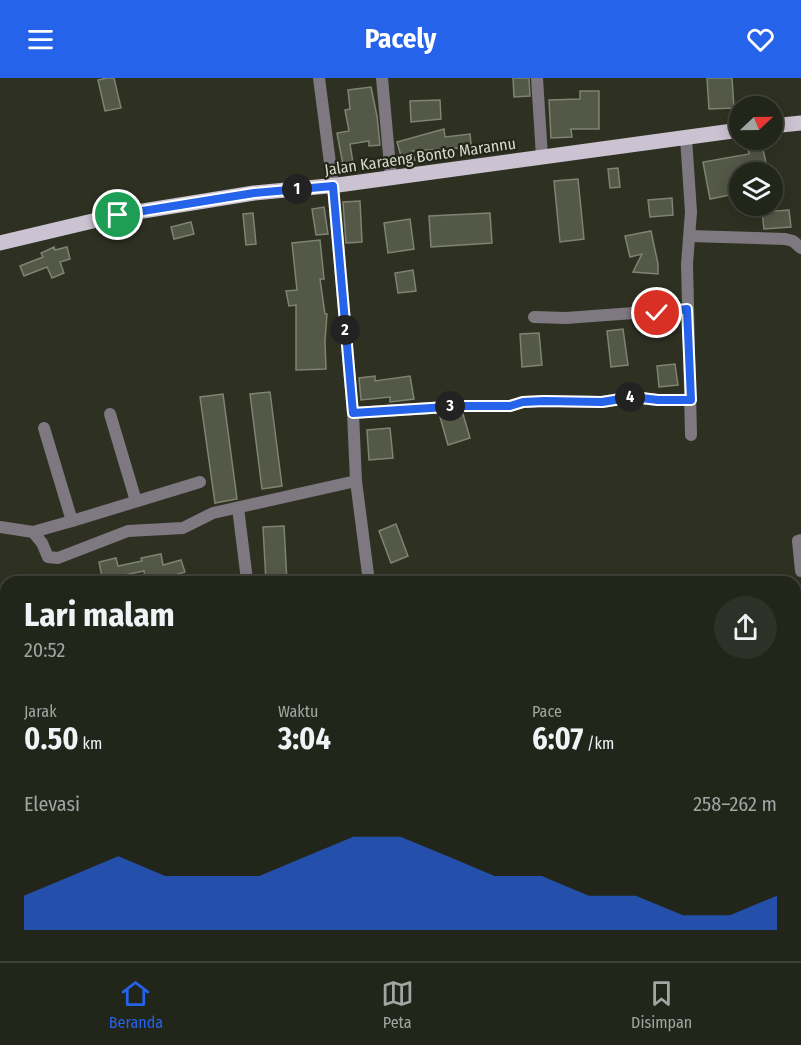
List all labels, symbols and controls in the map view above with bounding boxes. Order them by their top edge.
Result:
icon: menu [24,23,57,56]
text: Pacely [365,23,436,55]
icon: heart [744,23,777,56]
north arrow [729,96,783,150]
map controls [729,96,783,216]
street label: Jalan Karaeng Bonto Marannu [323,134,517,179]
button: layers [729,162,783,216]
pin: 1 [282,174,312,204]
text: 1 [294,179,300,198]
pin [92,189,143,240]
icon: arrive [101,198,134,231]
pin [631,287,682,338]
icon: check [640,296,673,329]
pin: 2 [330,315,360,345]
text: 2 [341,320,349,339]
pin: 4 [615,382,645,412]
text: 4 [626,387,634,406]
pin: 3 [435,391,465,421]
text: 3 [446,396,454,415]
text: Lari malam [24,595,175,635]
button: share [714,596,777,659]
text: 20:52 [24,638,65,662]
text: Jarak [24,702,57,721]
text: Waktu [278,702,318,721]
text: Pace [532,702,562,721]
text: 0.50 [24,721,79,757]
text: 3:04 [278,721,331,757]
text: 6:07 [532,721,583,757]
text: km [79,734,102,753]
text: /km [583,734,614,753]
text: Elevasi [24,792,80,816]
text: 258–262 m [693,792,777,816]
tab: Beranda [109,977,163,1032]
tab: Peta [381,977,414,1032]
tab: Disimpan [631,977,692,1032]

